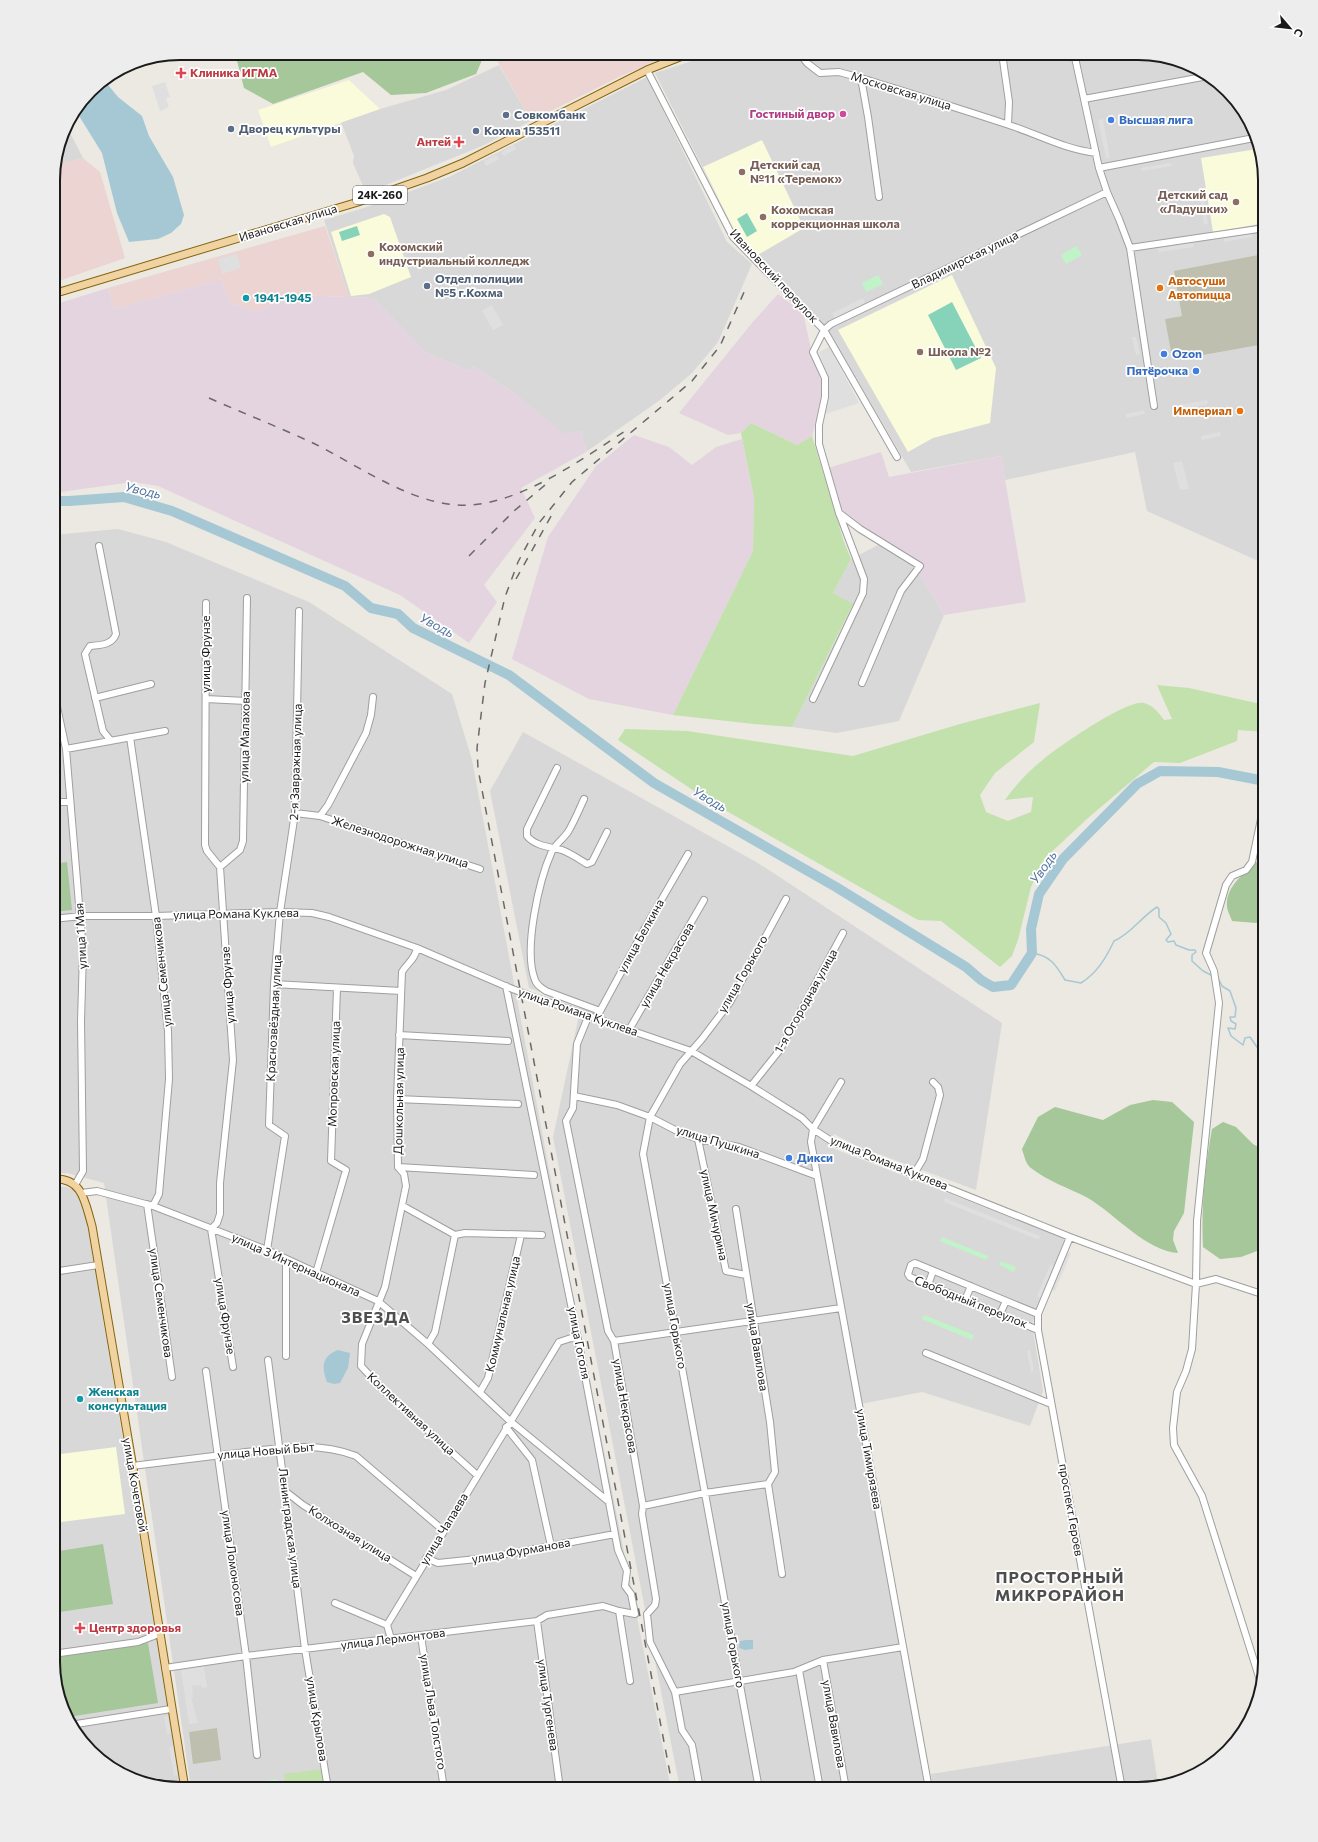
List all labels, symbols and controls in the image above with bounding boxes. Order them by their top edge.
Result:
north arrow [1270,8,1310,48]
text: С [1292,27,1307,40]
place label: Клиника ИГМА [190,65,278,79]
marker: Клиника ИГМА [175,67,187,79]
street label: Московская улица [849,68,953,112]
place label: Гостиный двор [749,106,835,120]
place label: Совкомбанк [514,107,586,121]
marker: Гостиный двор [838,109,848,119]
marker: Совкомбанк [501,110,511,120]
place label: Высшая лига [1119,112,1193,126]
marker: Высшая лига [1106,115,1116,125]
place label: Дворец культуры [239,121,341,135]
place label: Кохма 153511 [484,123,560,137]
marker: Дворец культуры [226,124,236,134]
marker: Кохма 153511 [471,126,481,136]
place label: Антей [416,134,451,148]
marker: Антей [454,137,464,147]
place label: Детский сад №11 «Теремок» [750,157,842,185]
marker: Детский сад №11 «Теремок» [737,167,747,177]
road number: 24К-260 [353,186,407,204]
place label: Детский сад «Ладушки» [1158,187,1229,215]
marker: Детский сад «Ладушки» [1231,197,1241,207]
street label: Ивановская улица [237,200,339,244]
place label: Кохомская коррекционная школа [771,202,900,230]
marker: Кохомская коррекционная школа [758,212,768,222]
street label: Ивановский переулок [728,226,822,326]
street label: Владимирская улица [909,227,1020,291]
place label: Кохомский индустриальный колледж [379,239,530,267]
marker: Кохомский индустриальный колледж [366,249,376,259]
place label: Отдел полиции №5 г.Кохма [435,271,523,299]
place label: Автосуши Автопицца [1168,273,1231,301]
marker: Отдел полиции №5 г.Кохма [422,281,432,291]
marker: Автосуши Автопицца [1155,283,1165,293]
place label: 1941-1945 [254,290,312,304]
marker: 1941-1945 [241,293,251,303]
place label: Школа №2 [928,344,991,358]
place label: Ozon [1172,346,1202,360]
marker: Школа №2 [915,347,925,357]
marker: Ozon [1159,349,1169,359]
place label: Пятёрочка [1126,363,1188,377]
marker: Пятёрочка [1191,366,1201,376]
place label: Империал [1173,403,1232,417]
marker: Империал [1235,406,1245,416]
water label: Уводь [123,478,163,502]
water label: Уводь [417,609,457,641]
street label: улица Фрунзе [198,615,212,693]
street label: улица Малахова [236,691,252,783]
street label: 2-я Завражная улица [286,703,304,821]
water label: Уводь [690,783,730,815]
street label: Железнодорожная улица [330,812,471,870]
water label: Уводь [1026,847,1060,887]
street label: улица Белкина [614,896,666,975]
street label: улица 1 Мая [71,903,89,970]
street label: улица Романа Куклева [173,905,299,921]
street label: улица Семенчикова [148,916,174,1028]
street label: улица Некрасова [636,920,696,1009]
street label: улица Горького [714,932,770,1015]
street label: улица Фрунзе [217,946,237,1024]
street label: 1-я Огородная улица [771,946,840,1055]
street label: Краснозвёздная улица [263,954,283,1082]
street label: улица Романа Куклева [517,984,640,1038]
street label: Мопровская улица [324,1021,342,1127]
street label: Дошкольная улица [390,1047,406,1155]
street label: улица Пушкина [675,1122,762,1160]
street label: улица Романа Куклева [828,1132,950,1192]
place label: Дикси [797,1150,833,1164]
marker: Дикси [784,1153,794,1163]
street label: улица Мичурина [698,1168,731,1262]
street label: улица 3 Интернационала [230,1229,363,1299]
street label: улица Семенчикова [147,1247,177,1359]
street label: Коммунальная улица [482,1254,522,1373]
street label: Свободный переулок [913,1272,1030,1330]
street label: улица Фрунзе [213,1277,239,1355]
street label: улица Горького [662,1282,690,1370]
street label: улица Вавилова [744,1302,772,1392]
street label: улица Гоголя [566,1305,594,1380]
district label: ЗВЕЗДА [341,1307,411,1326]
street label: улица Некрасова [611,1357,641,1454]
street label: Коллективная улица [365,1369,458,1458]
place label: Женская консультация [88,1384,167,1412]
marker: Женская консультация [75,1394,85,1404]
street label: улица Тимирязева [854,1407,886,1510]
street label: улица Кочетовой [121,1436,151,1533]
street label: улица Новый Быт [217,1439,315,1461]
street label: проспект Героев [1057,1463,1087,1557]
street label: Ленинградская улица [277,1467,305,1589]
street label: улица Чапаева [416,1490,470,1567]
street label: Колхозная улица [306,1502,395,1564]
street label: улица Ломоносова [220,1509,248,1617]
street label: улица Фурманова [470,1534,571,1566]
district label: ПРОСТОРНЫЙ МИКРОРАЙОН [995,1567,1125,1604]
street label: улица Горького [720,1601,748,1689]
place label: Центр здоровья [89,1620,181,1634]
marker: Центр здоровья [74,1622,86,1634]
street label: улица Лермонтова [340,1625,446,1651]
street label: улица Льва Толстого [418,1653,450,1771]
street label: улица Тургенева [536,1658,562,1752]
street label: улица Крылова [304,1675,332,1762]
street label: улица Вавилова [820,1679,850,1769]

